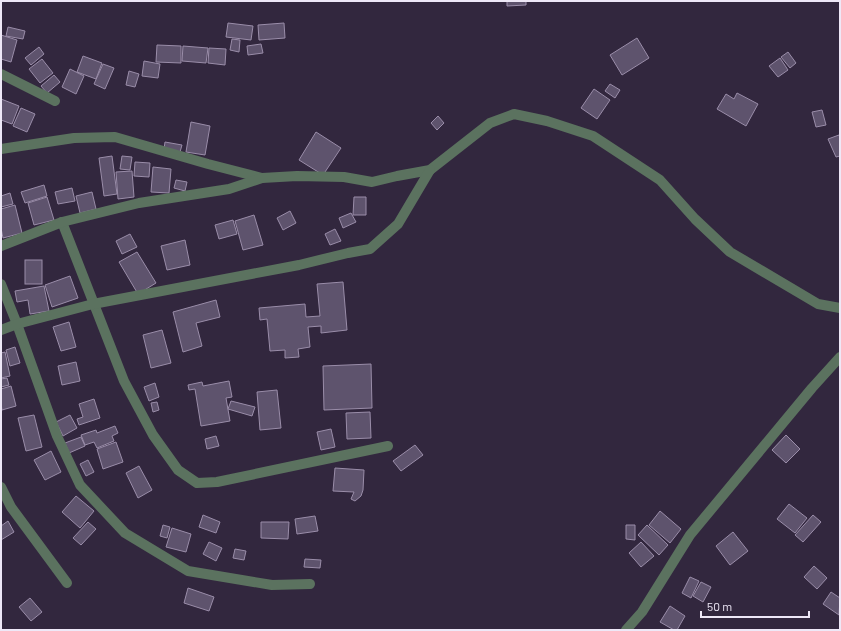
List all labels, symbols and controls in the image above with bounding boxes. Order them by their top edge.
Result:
scale bar [701,593,809,619]
text: 50 m [707,599,732,613]

